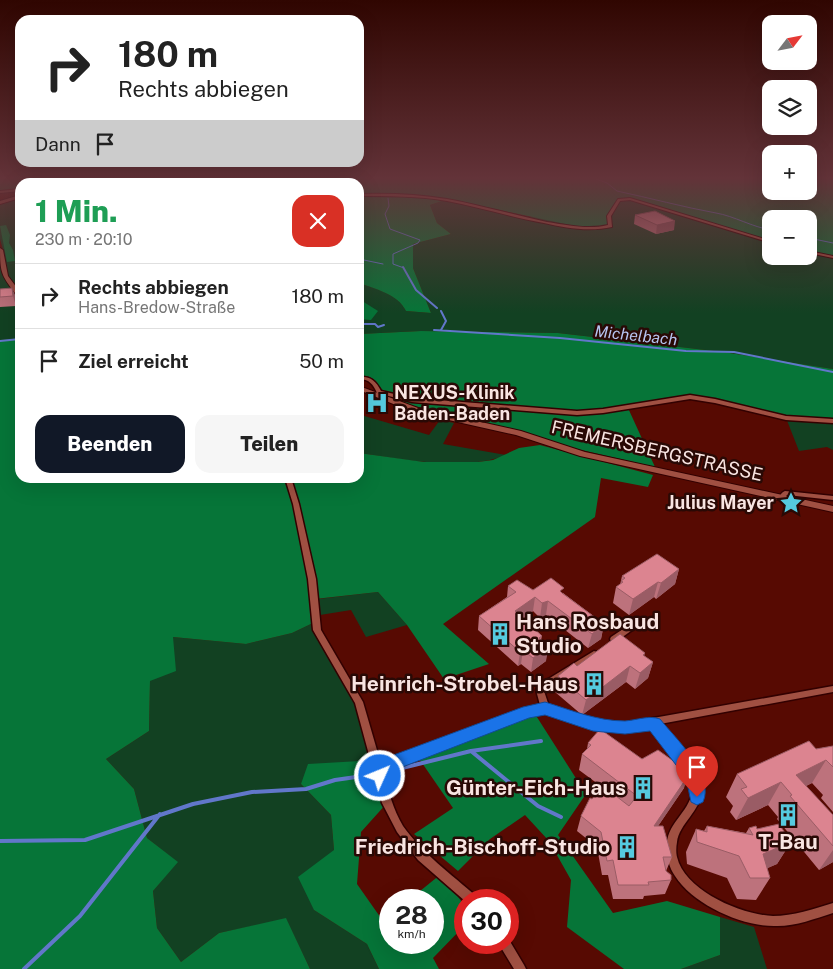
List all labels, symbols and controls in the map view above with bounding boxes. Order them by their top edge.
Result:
north arrow [762,15,818,70]
map controls [762,15,817,265]
text: 180 m [118,34,218,75]
icon: right [35,35,100,100]
text: Rechts abbiegen [118,76,289,102]
button: layers [762,80,817,135]
icon: arrive [91,130,119,158]
text: Dann [35,133,81,155]
button: + [762,145,817,200]
text: 1 Min. [35,193,118,229]
button: close [292,195,344,247]
button: − [762,210,817,265]
text: 230 m · 20:10 [35,230,133,249]
text: Rechts abbiegen [78,276,229,298]
icon: right [35,282,63,310]
text: 180 m [291,285,344,307]
text: Hans-Bredow-Straße [78,298,235,317]
water label: Michelbach [594,322,678,349]
icon: arrive [35,347,63,375]
text: Ziel erreicht [78,350,189,372]
text: 50 m [299,350,344,372]
place label: NEXUS-Klinik Baden-Baden [394,382,515,424]
hospital icon: NEXUS-Klinik Baden-Baden [364,390,390,416]
button: Beenden [35,415,185,473]
button: Teilen [195,415,344,473]
street label: FREMERSBERGSTRASSE [549,416,765,485]
place icon: Julius Mayer [778,490,804,516]
place label: Julius Mayer [667,492,775,513]
place label: Hans Rosbaud Studio [516,609,659,658]
building icon: Hans Rosbaud Studio [487,621,513,647]
place label: Heinrich-Strobel-Haus [351,671,578,696]
building icon: Heinrich-Strobel-Haus [581,671,607,697]
pin [676,746,718,797]
position arrow [353,749,405,801]
icon: arrive [683,753,711,781]
place label: Günter-Eich-Haus [446,775,626,800]
building icon: Günter-Eich-Haus [630,775,656,801]
building icon: T-Bau [775,802,801,828]
place label: T-Bau [758,829,818,854]
place label: Friedrich-Bischoff-Studio [355,834,610,859]
building icon: Friedrich-Bischoff-Studio [614,834,640,860]
speed limit sign: 30 [454,889,519,954]
text: 28 [395,900,428,930]
text: km/h [397,927,426,941]

